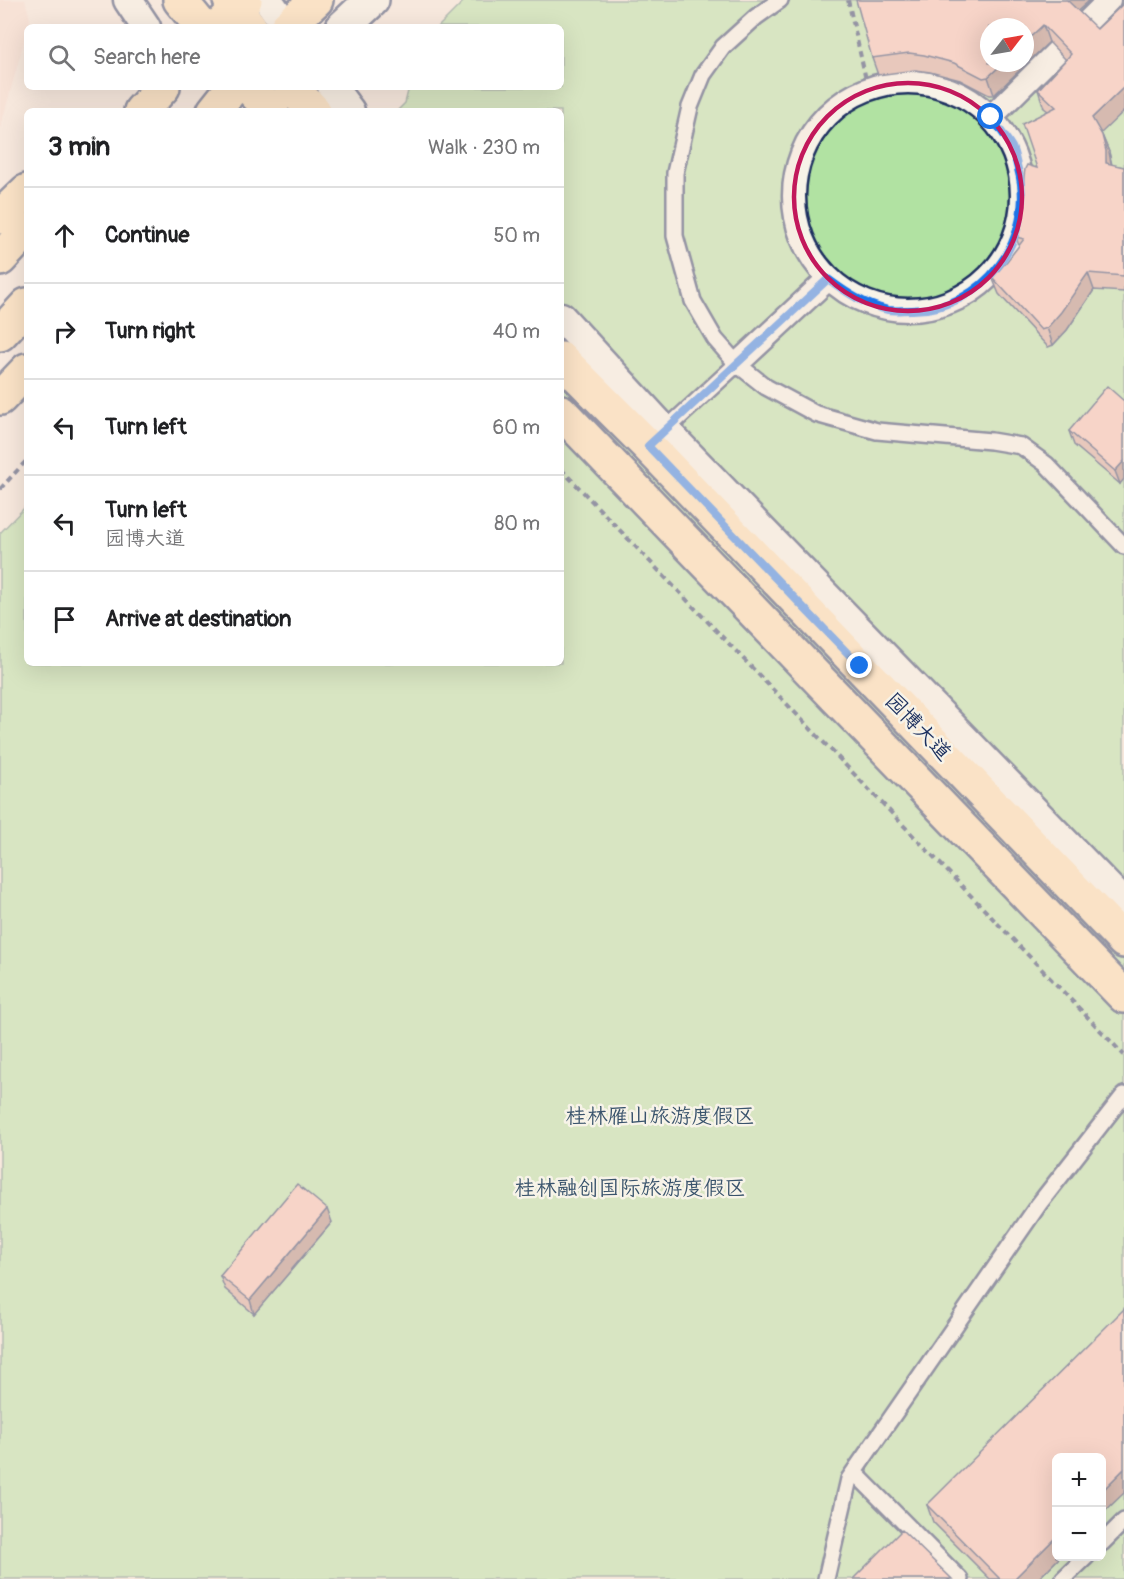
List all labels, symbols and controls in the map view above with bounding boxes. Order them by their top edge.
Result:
north arrow [980,18,1034,72]
search box [24,24,564,90]
icon: search [45,41,78,74]
text: Search here [93,43,200,71]
route start [977,103,1003,129]
text: 3 min [48,131,110,163]
text: Walk · 230 m [428,135,540,160]
icon: ahead [48,219,81,252]
text: Continue [105,221,189,249]
text: 50 m [493,223,540,248]
icon: right [48,315,81,348]
text: Turn right [105,317,195,345]
text: 40 m [493,319,540,344]
icon: left [48,411,81,444]
text: Turn left [105,413,187,441]
text: 60 m [493,415,540,440]
text: Turn left [105,496,187,524]
icon: left [48,507,81,540]
text: 80 m [494,511,540,536]
text: 园博大道 [105,526,185,551]
icon: arrive [48,603,81,636]
text: Arrive at destination [105,605,291,633]
route end [846,652,872,678]
street label: 园博大道 [879,687,957,767]
park label: 桂林雁山旅游度假区 [566,1103,755,1130]
park label: 桂林融创国际旅游度假区 [515,1175,746,1202]
map controls [1052,1453,1106,1561]
button: + [1052,1453,1106,1507]
button: − [1052,1507,1106,1561]

